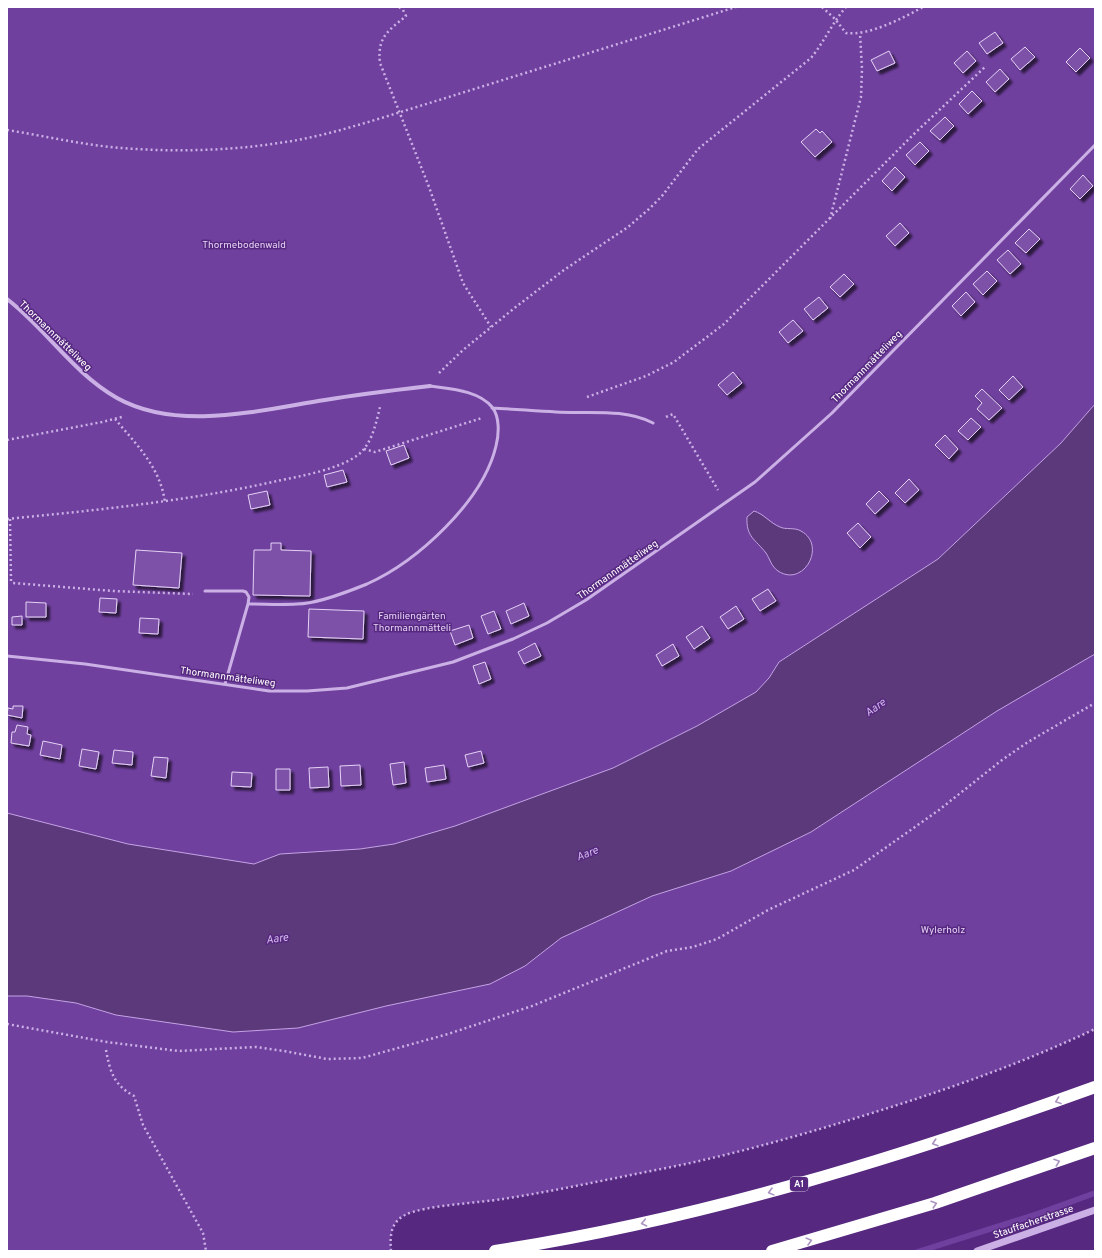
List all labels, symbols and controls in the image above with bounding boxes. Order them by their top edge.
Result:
park label: Thormebodenwald [202,239,286,252]
street label: Thormannmätteliweg [16,298,94,374]
street label: Thormannmätteliweg [829,328,905,406]
street label: Thormannmätteliweg [575,537,661,603]
park label: Familiengärten Thormannmätteli [373,610,451,635]
street label: Thormannmätteliweg [179,664,276,691]
water label: Aare [862,695,889,720]
water label: Aare [574,843,601,864]
park label: Wylerholz [921,924,965,937]
water label: Aare [265,930,290,947]
one-way arrow [1055,1096,1062,1104]
one-way arrow [932,1138,939,1146]
one-way arrow [1053,1158,1060,1166]
road number: A1 [790,1177,808,1191]
one-way arrow [767,1187,774,1196]
one-way arrow [930,1200,937,1208]
street label: Stauffacherstrasse [992,1203,1075,1242]
one-way arrow [641,1218,647,1226]
one-way arrow [806,1237,813,1246]

